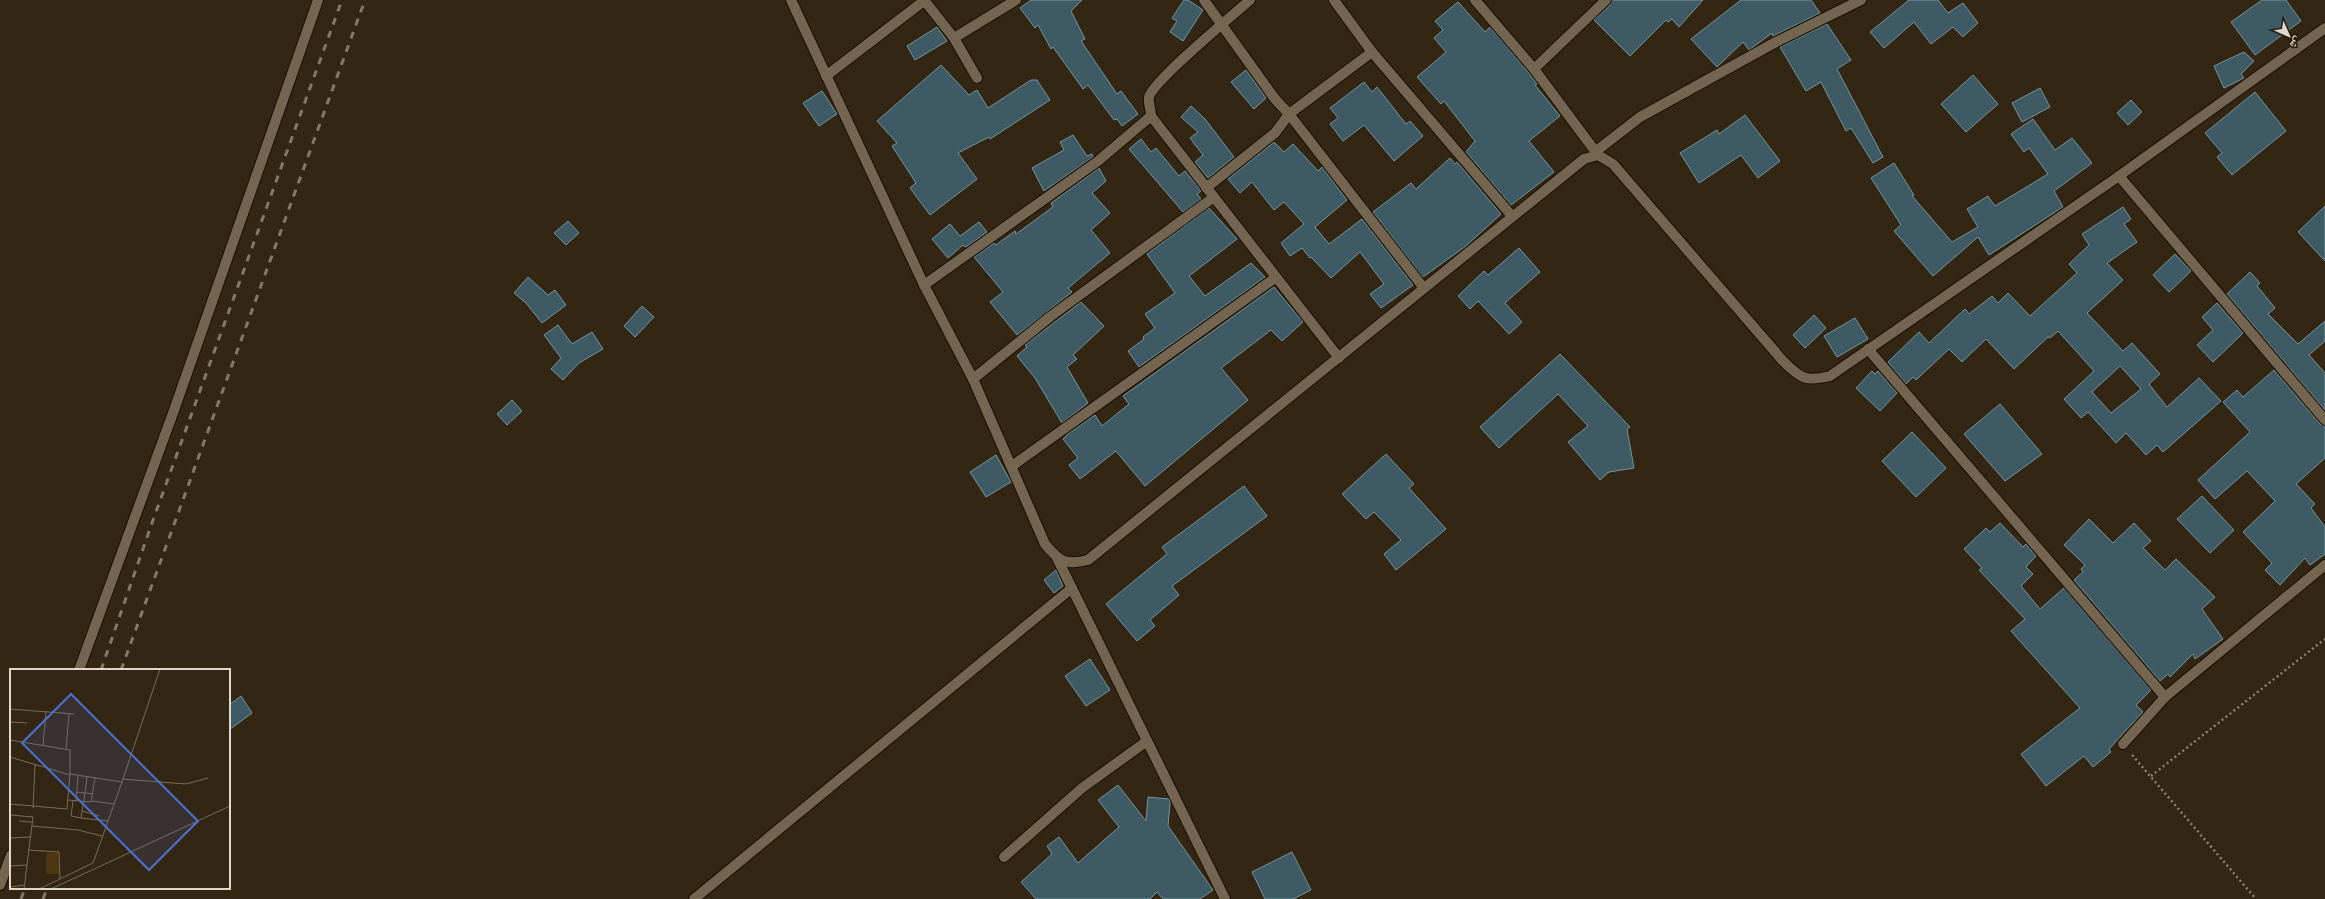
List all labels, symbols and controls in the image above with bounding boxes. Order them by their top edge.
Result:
north arrow [2269,16,2309,56]
text: ش [2286,33,2305,52]
inset map [10,669,230,889]

